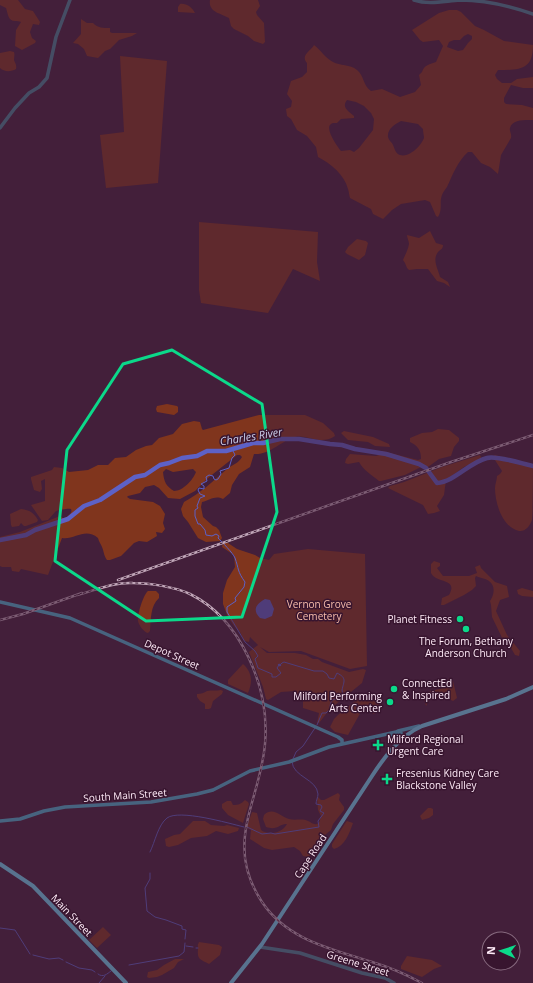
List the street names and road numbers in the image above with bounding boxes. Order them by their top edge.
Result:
street label: Depot Street [142,636,202,673]
street label: South Main Street [83,785,168,805]
street label: Cape Road [290,831,330,881]
street label: Main Street [48,891,96,939]
street label: Greene Street [325,947,391,979]

